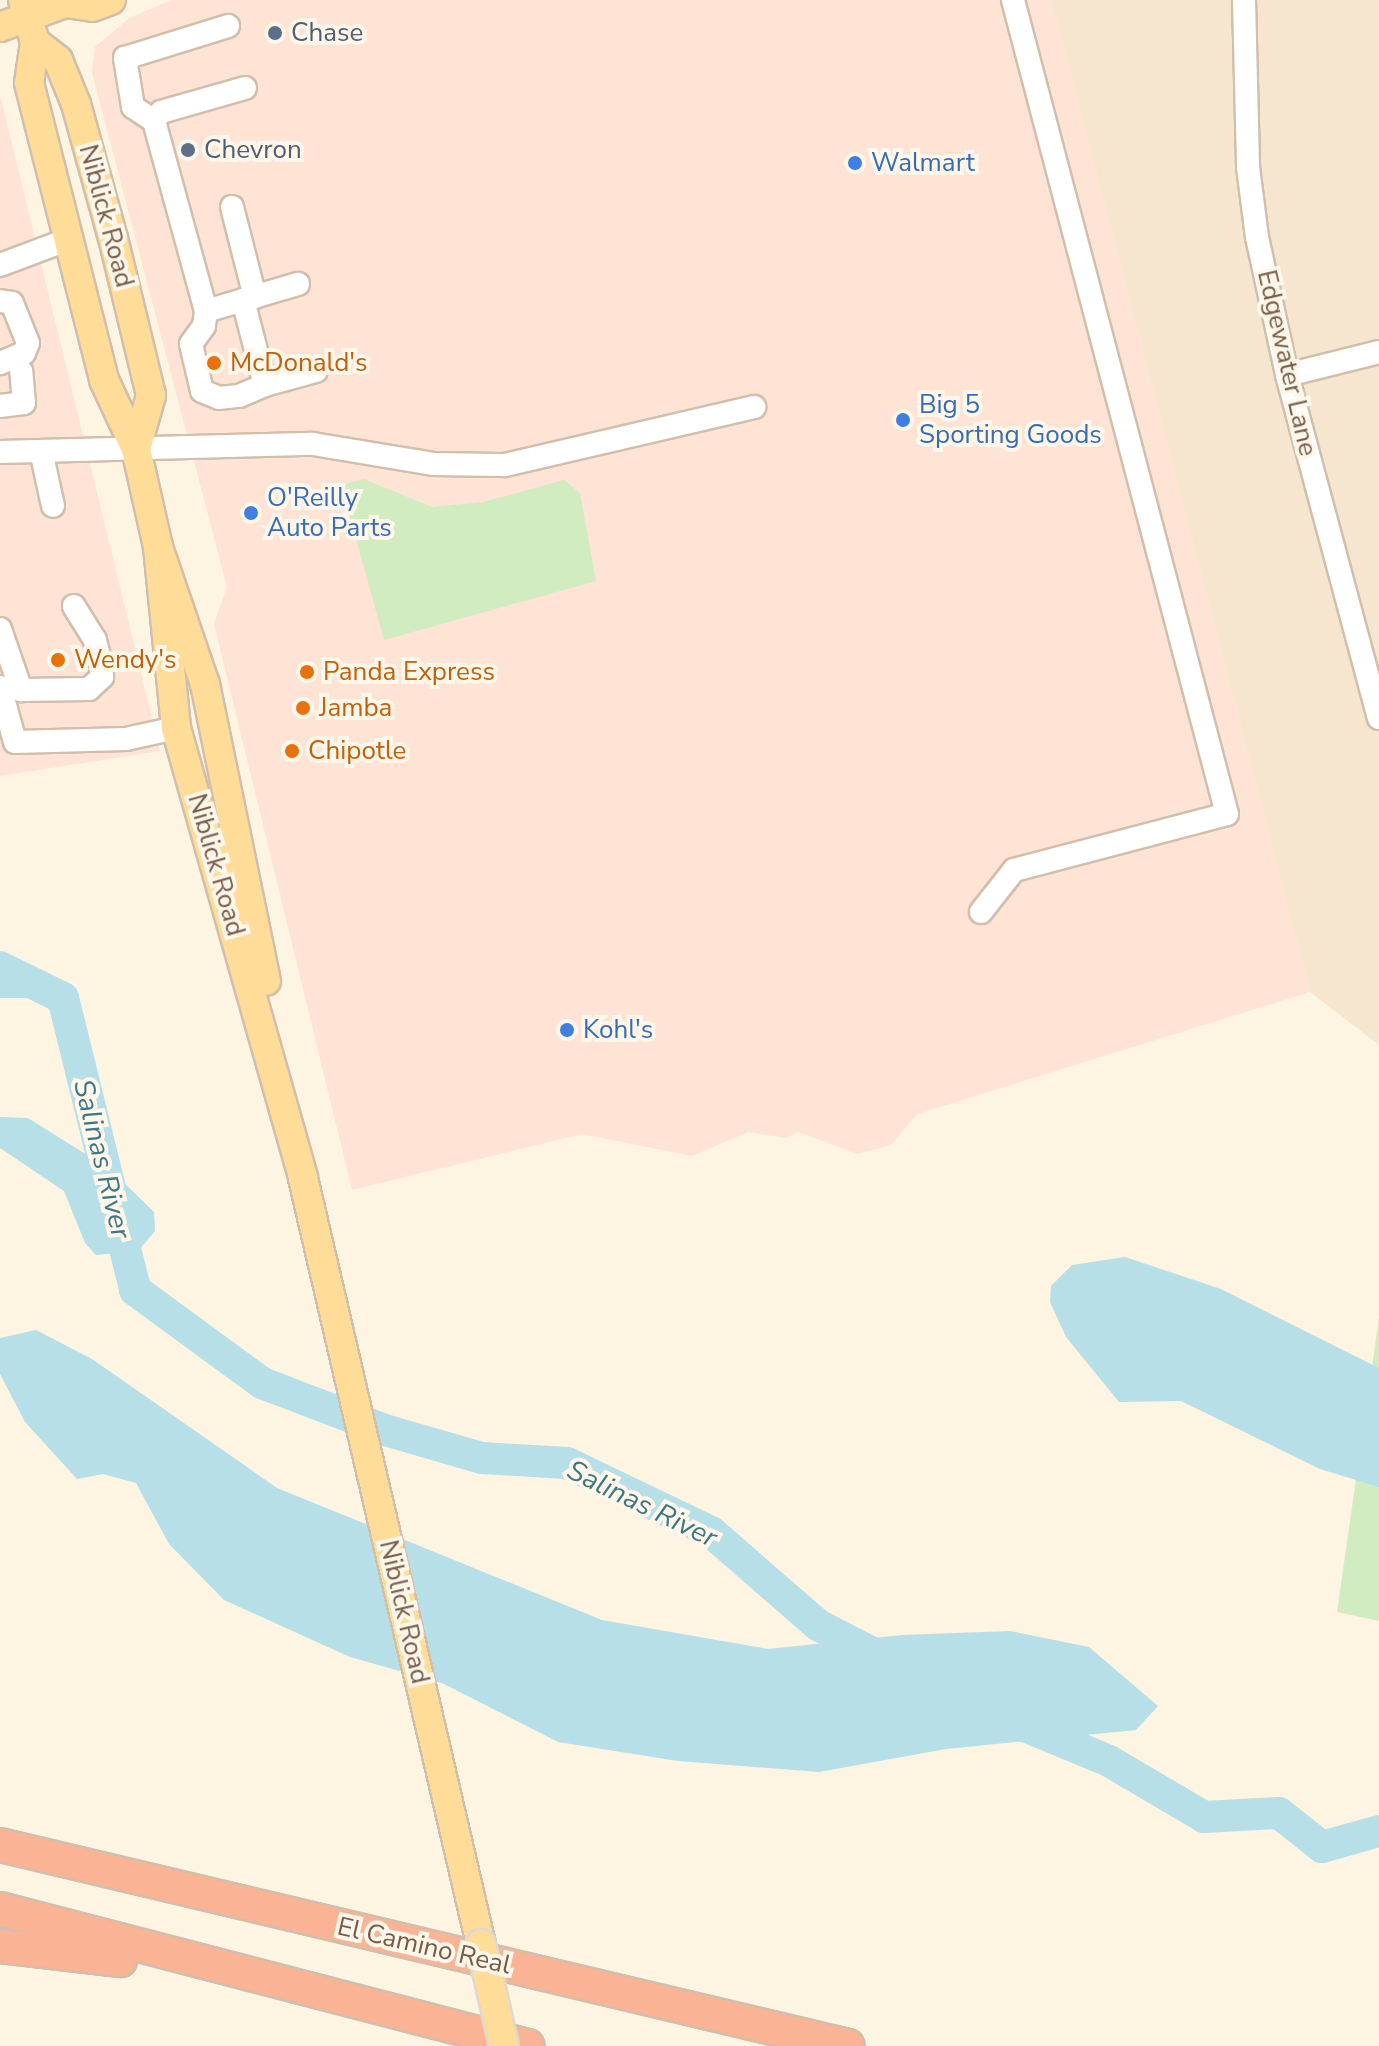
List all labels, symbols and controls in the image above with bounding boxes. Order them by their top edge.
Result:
place label: Chase [291,17,363,49]
marker: Chase [266,24,284,42]
place label: Chevron [204,134,302,166]
street label: Niblick Road [72,141,140,291]
marker: Chevron [179,141,197,159]
place label: Walmart [871,147,975,179]
marker: Walmart [846,154,864,172]
street label: Edgewater Lane [1250,267,1324,459]
place label: McDonald's [230,347,368,379]
marker: McDonald's [205,354,223,372]
place label: Big 5 Sporting Goods [919,389,1102,450]
marker: Big 5 Sporting Goods [894,411,912,429]
place label: O'Reilly Auto Parts [267,482,392,544]
marker: O'Reilly Auto Parts [242,504,260,522]
place label: Wendy's [74,644,176,676]
marker: Wendy's [49,651,67,669]
place label: Panda Express [323,656,495,688]
marker: Panda Express [298,663,316,681]
place label: Jamba [319,692,392,724]
marker: Jamba [294,699,312,717]
place label: Chipotle [308,735,406,767]
marker: Chipotle [283,742,301,760]
street label: Niblick Road [181,790,251,940]
place label: Kohl's [583,1014,653,1046]
marker: Kohl's [558,1021,576,1039]
water label: Salinas River [66,1076,138,1242]
water label: Salinas River [562,1453,722,1555]
street label: Niblick Road [372,1537,436,1687]
street label: El Camino Real [334,1911,514,1981]

